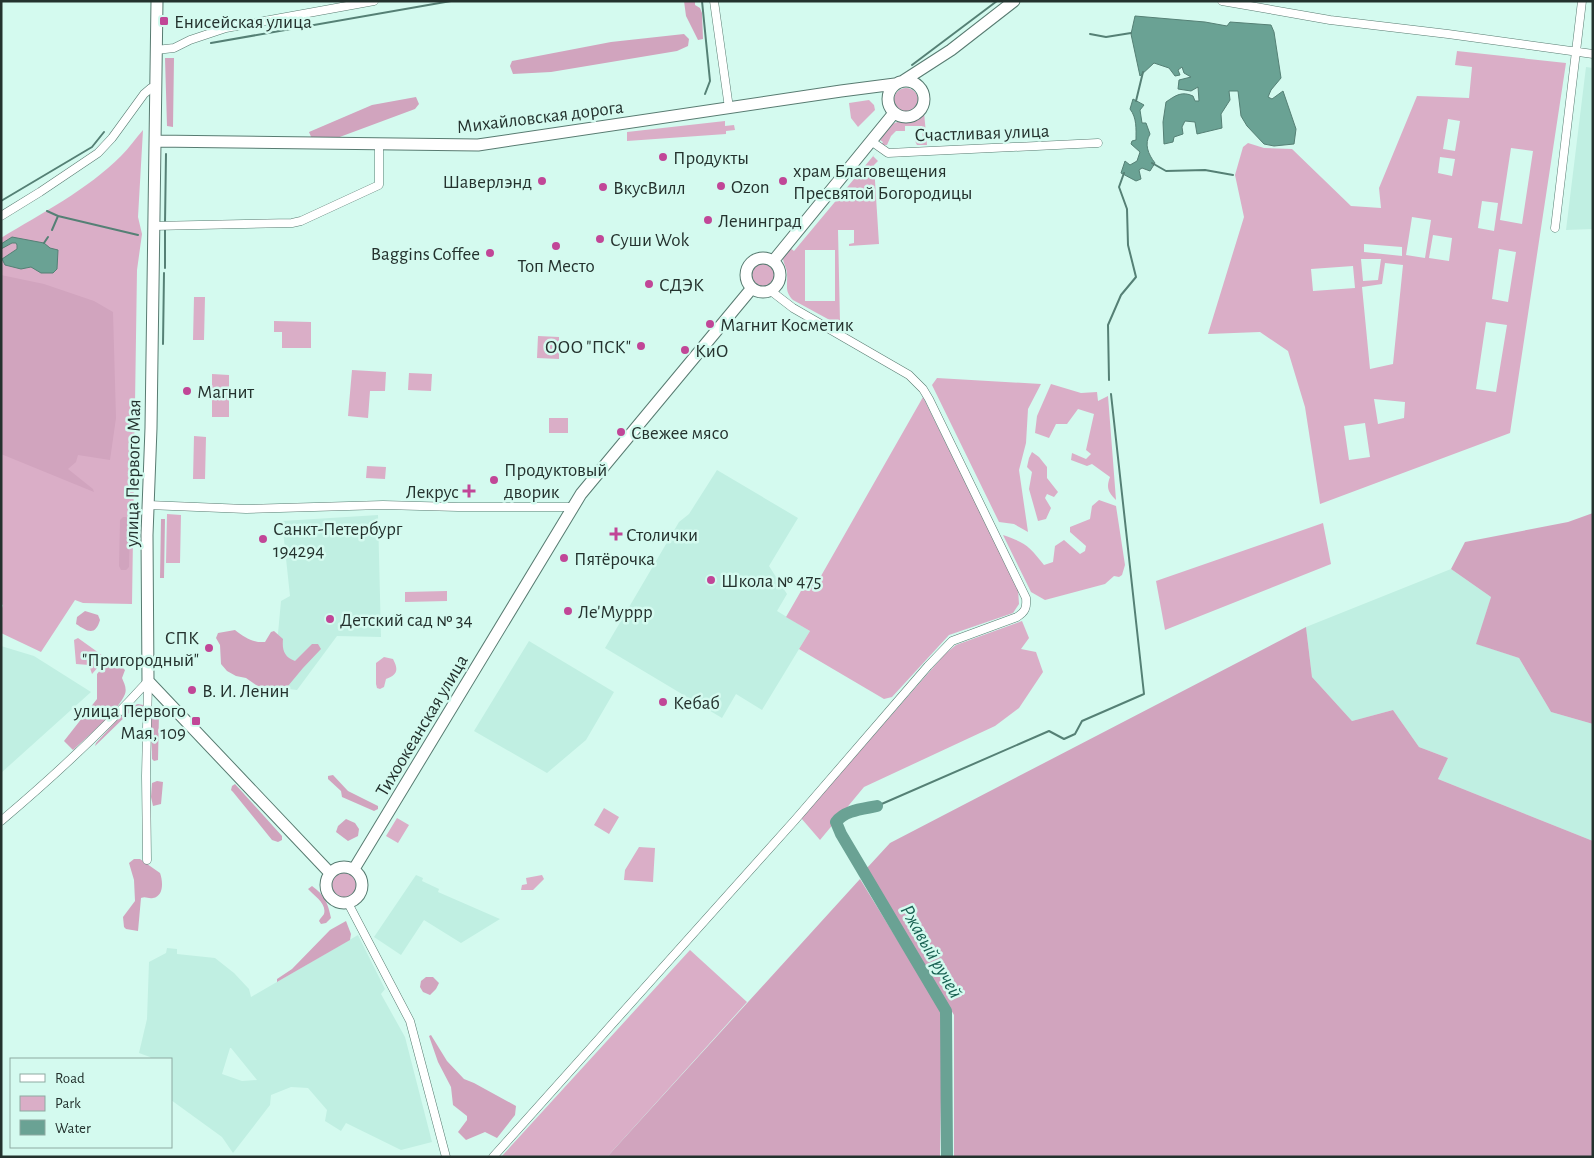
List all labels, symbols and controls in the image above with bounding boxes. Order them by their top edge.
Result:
place label: Енисейская улица [174,13,312,32]
marker: Енисейская улица [158,15,170,27]
street label: Михайловская дорога [456,98,625,137]
street label: Счастливая улица [914,122,1050,145]
place label: Продукты [673,149,749,168]
marker: Продукты [657,151,669,163]
place label: храм Благовещения Пресвятой Богородицы [793,162,973,203]
place label: Шаверлэнд [443,173,532,192]
marker: Шаверлэнд [536,175,548,187]
marker: храм Благовещения Пресвятой Богородицы [777,175,789,187]
place label: Ozon [731,178,770,197]
place label: ВкусВилл [613,179,686,198]
marker: Ozon [715,180,727,192]
marker: ВкусВилл [597,181,609,193]
place label: Ленинград [718,212,802,231]
marker: Ленинград [702,214,714,226]
place label: Суши Wok [610,231,690,250]
marker: Суши Wok [594,233,606,245]
marker: Топ Место [550,240,562,252]
place label: Baggins Coffee [371,245,480,264]
marker: Baggins Coffee [484,247,496,259]
place label: Топ Место [517,257,595,276]
place label: СДЭК [659,276,704,295]
marker: СДЭК [643,278,655,290]
place label: Магнит Косметик [720,316,854,335]
marker: Магнит Косметик [704,318,716,330]
place label: ООО "ПСК" [545,338,631,357]
marker: ООО "ПСК" [635,340,647,352]
place label: КиО [695,342,729,361]
marker: КиО [679,344,691,356]
place label: Магнит [197,383,254,402]
marker: Магнит [181,385,193,397]
street label: улица Первого Мая [123,399,144,548]
place label: Свежее мясо [631,424,729,443]
marker: Свежее мясо [615,426,627,438]
place label: Продуктовый дворик [504,461,607,502]
marker: Продуктовый дворик [488,474,500,486]
place label: Лекрус [406,483,459,502]
marker: Лекрус [463,485,475,497]
place label: Санкт-Петербург 194294 [273,520,403,561]
place label: Столички [626,526,698,545]
marker: Столички [610,528,622,540]
marker: Санкт-Петербург 194294 [257,533,269,545]
place label: Пятёрочка [574,550,655,569]
marker: Пятёрочка [558,552,570,564]
place label: Школа № 475 [721,572,821,591]
marker: Школа № 475 [705,574,717,586]
place label: Ле'Муррр [578,603,653,622]
marker: Ле'Муррр [562,605,574,617]
place label: Детский сад № 34 [340,611,473,630]
marker: Детский сад № 34 [324,613,336,625]
place label: СПК "Пригородный" [82,629,199,670]
marker: СПК "Пригородный" [203,642,215,654]
street label: Тихоокеанская улица [373,651,472,800]
place label: В. И. Ленин [202,682,290,701]
marker: В. И. Ленин [186,684,198,696]
place label: Кебаб [673,694,720,713]
marker: Кебаб [657,696,669,708]
place label: улица Первого Мая, 109 [73,702,186,743]
marker: улица Первого Мая, 109 [190,715,202,727]
water label: Ржавый ручей [896,901,966,1002]
legend [10,1058,172,1148]
text: Road [55,1071,85,1086]
text: Park [55,1096,81,1111]
text: Water [55,1121,91,1136]

